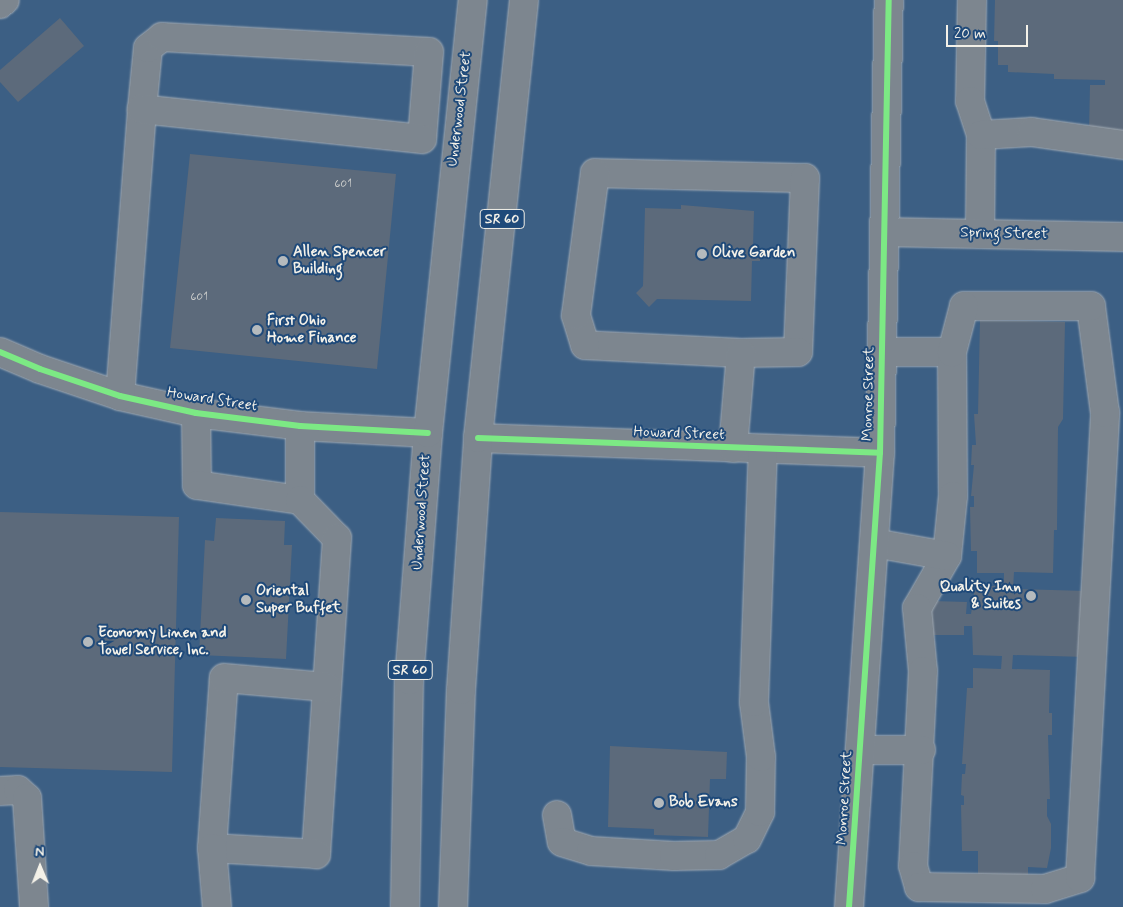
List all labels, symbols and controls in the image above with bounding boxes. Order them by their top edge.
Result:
scale bar [948,15,1030,47]
text: 20 m [954,24,986,44]
street label: Underwood Street [444,51,476,167]
house number: 601 [334,178,352,192]
road number: SR 60 [480,208,524,230]
street label: Spring Street [960,224,1048,244]
place label: Allen Spencer Building [293,243,386,278]
place label: Olive Garden [712,245,794,263]
marker: Olive Garden [696,248,708,260]
marker: Allen Spencer Building [277,255,289,267]
house number: 601 [190,291,208,305]
place label: First Ohio Home Finance [267,312,359,347]
marker: First Ohio Home Finance [251,324,263,336]
street label: Monroe Street [859,347,879,441]
street label: Howard Street [164,384,260,416]
street label: Howard Street [632,423,726,445]
street label: Underwood Street [409,454,435,570]
place label: Quality Inn & Suites [943,578,1021,613]
place label: Oriental Super Buffet [256,582,340,617]
marker: Quality Inn & Suites [1025,590,1037,602]
marker: Oriental Super Buffet [240,594,252,606]
place label: Economy Linen and Towel Service, Inc. [98,624,226,659]
marker: Economy Linen and Towel Service, Inc. [82,636,94,648]
road number: SR 60 [388,658,432,682]
street label: Monroe Street [834,750,856,846]
place label: Bob Evans [669,794,735,812]
marker: Bob Evans [653,797,665,809]
north arrow [15,842,65,892]
text: N [35,843,45,861]

